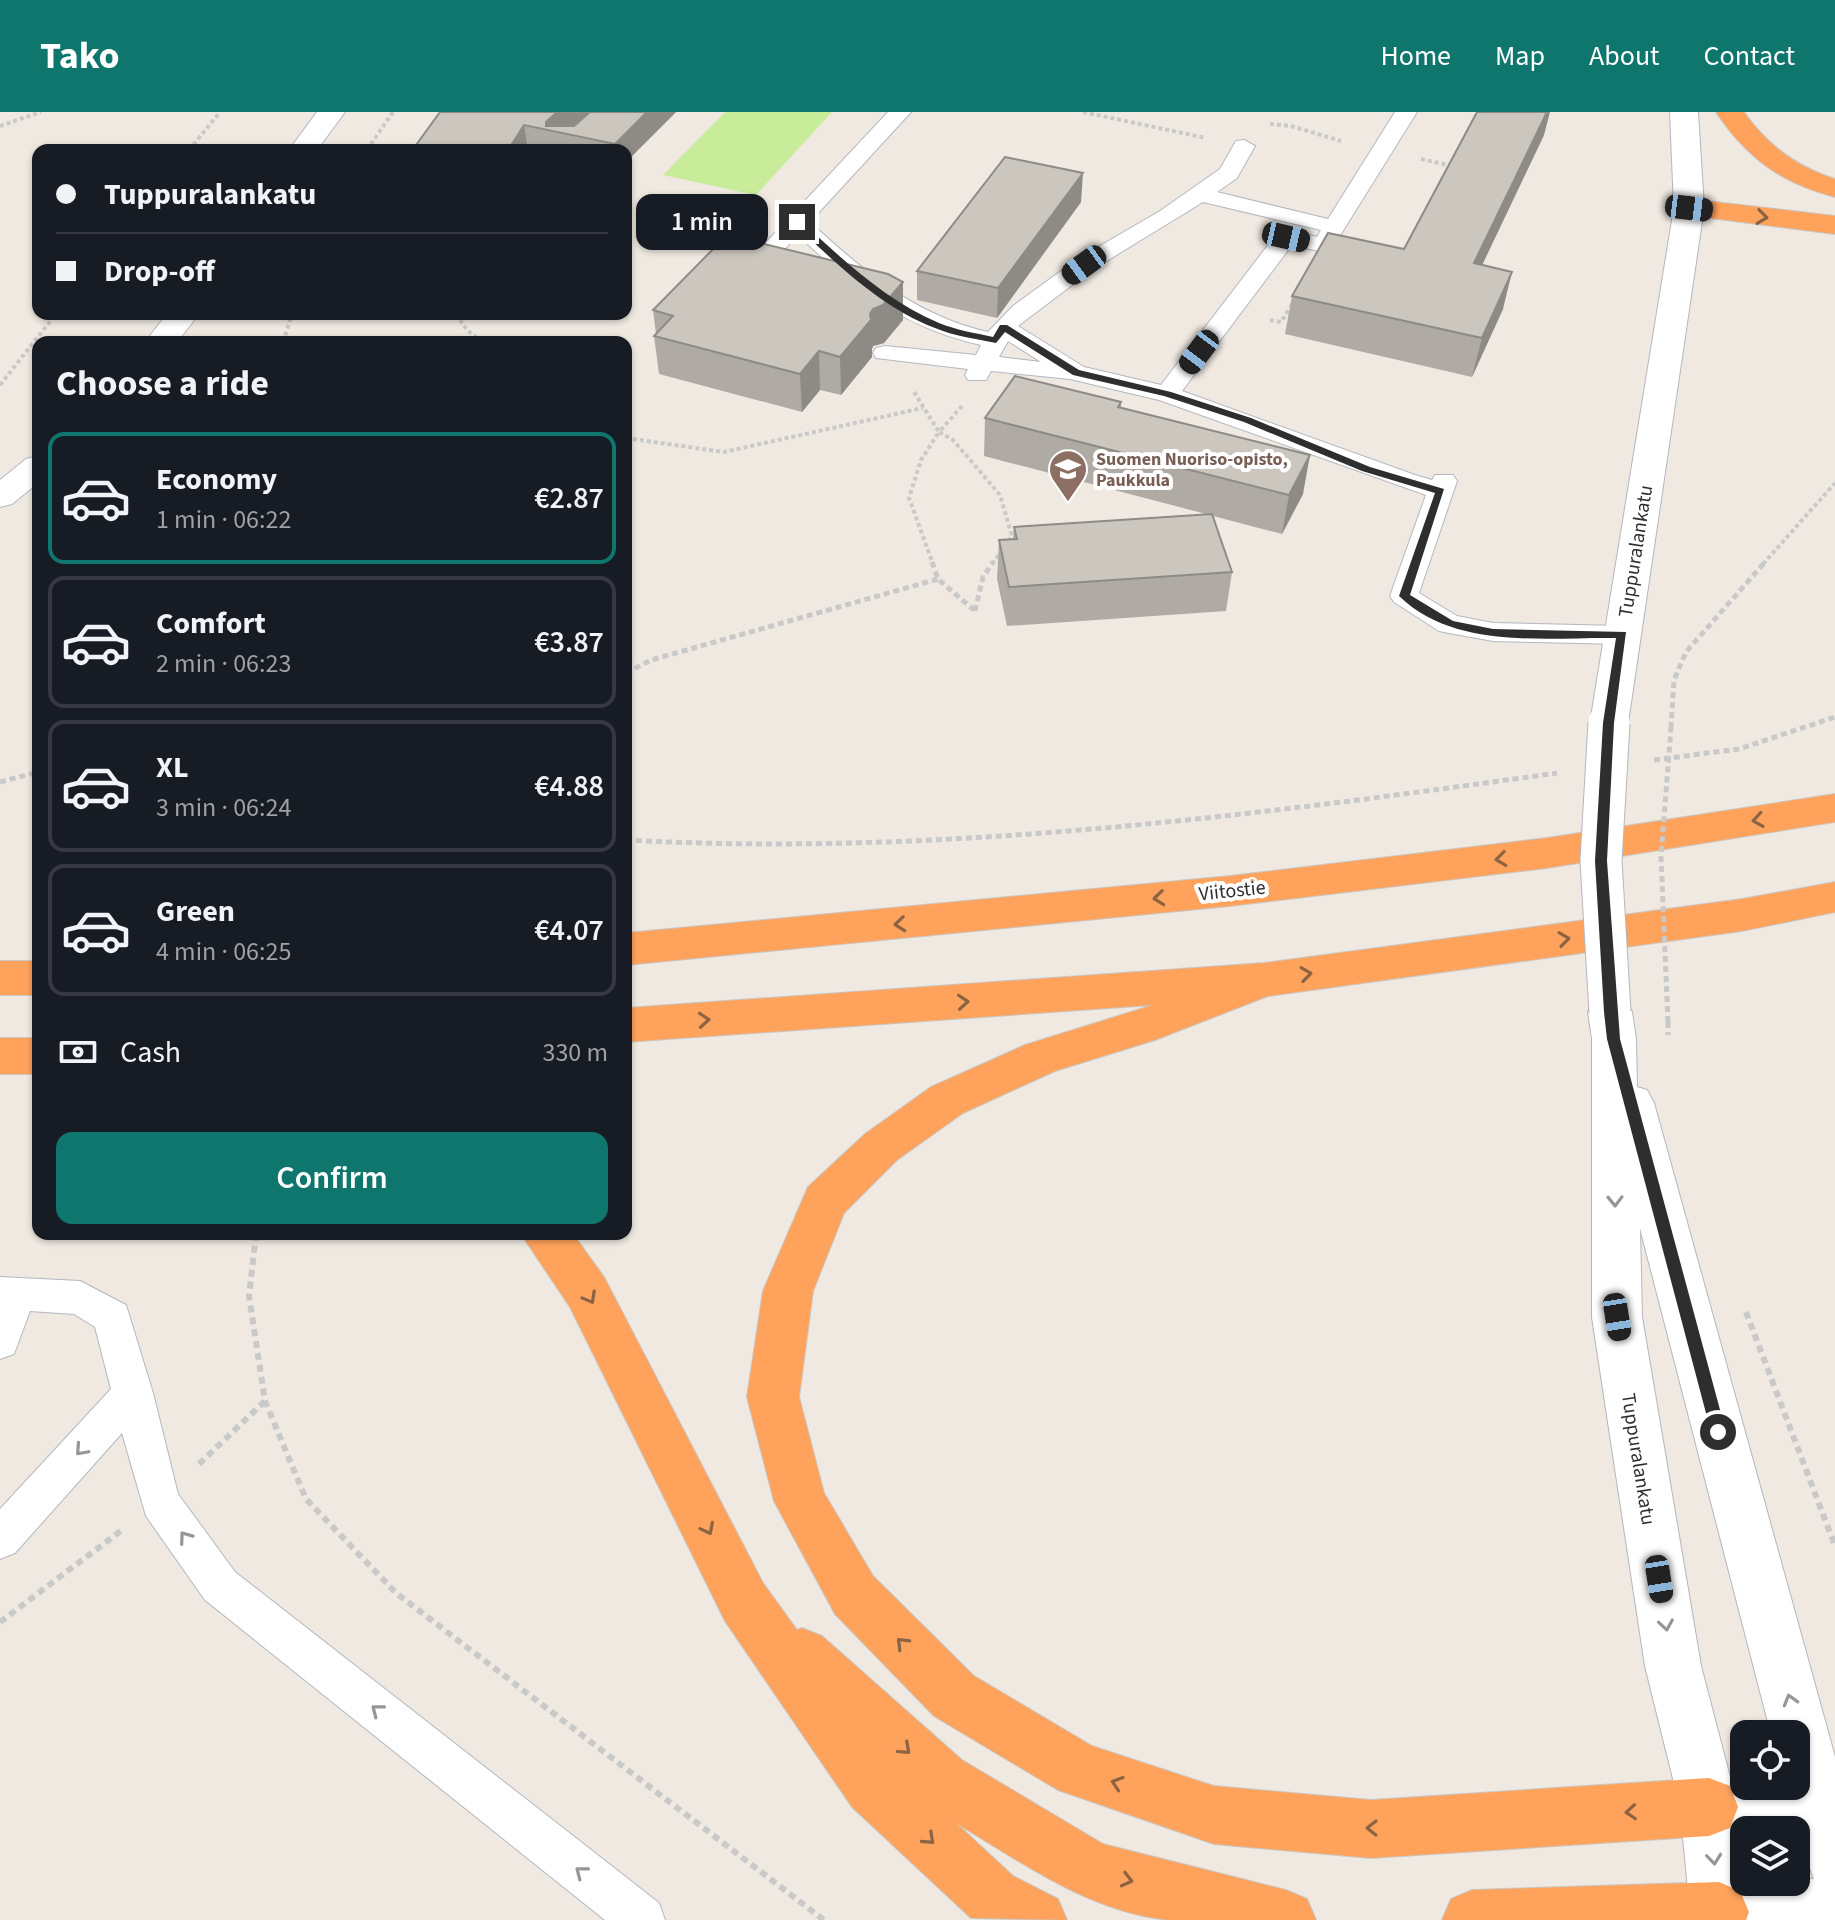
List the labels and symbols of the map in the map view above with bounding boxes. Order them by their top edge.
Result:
car [1664,193,1714,223]
callout: 1 min [637,194,769,250]
route end [779,204,815,240]
one-way arrow [1756,208,1769,225]
car [1260,220,1312,254]
car [1058,241,1110,289]
car [1175,326,1223,378]
place label: Suomen Nuoriso-opisto, Paukkula [1096,447,1288,493]
school or university icon: Suomen Nuoriso-opisto, Paukkula [1047,448,1089,503]
street label: Tuppuralankatu [1612,483,1660,619]
one-way arrow [1751,811,1765,828]
one-way arrow [1494,850,1507,867]
street label: Viitostie [1197,874,1267,908]
one-way arrow [1152,889,1165,906]
one-way arrow [894,915,907,932]
one-way arrow [1558,931,1571,948]
one-way arrow [1299,966,1313,983]
one-way arrow [957,994,970,1011]
one-way arrow [698,1012,711,1029]
one-way arrow [1607,1195,1624,1208]
one-way arrow [580,1290,595,1304]
car [1601,1291,1633,1343]
street label: Tuppuralankatu [1614,1391,1662,1527]
route start [1700,1414,1736,1450]
one-way arrow [76,1441,90,1456]
one-way arrow [698,1521,713,1536]
one-way arrow [180,1531,195,1546]
car [1643,1553,1675,1605]
one-way arrow [1657,1618,1674,1632]
one-way arrow [897,1638,911,1652]
one-way arrow [1783,1694,1799,1708]
one-way arrow [371,1706,386,1720]
one-way arrow [896,1739,911,1753]
one-way arrow [1111,1777,1125,1793]
one-way arrow [1624,1803,1637,1820]
one-way arrow [1365,1819,1377,1837]
one-way arrow [920,1829,935,1843]
one-way arrow [1705,1853,1722,1866]
one-way arrow [575,1867,590,1881]
one-way arrow [1120,1870,1133,1887]

